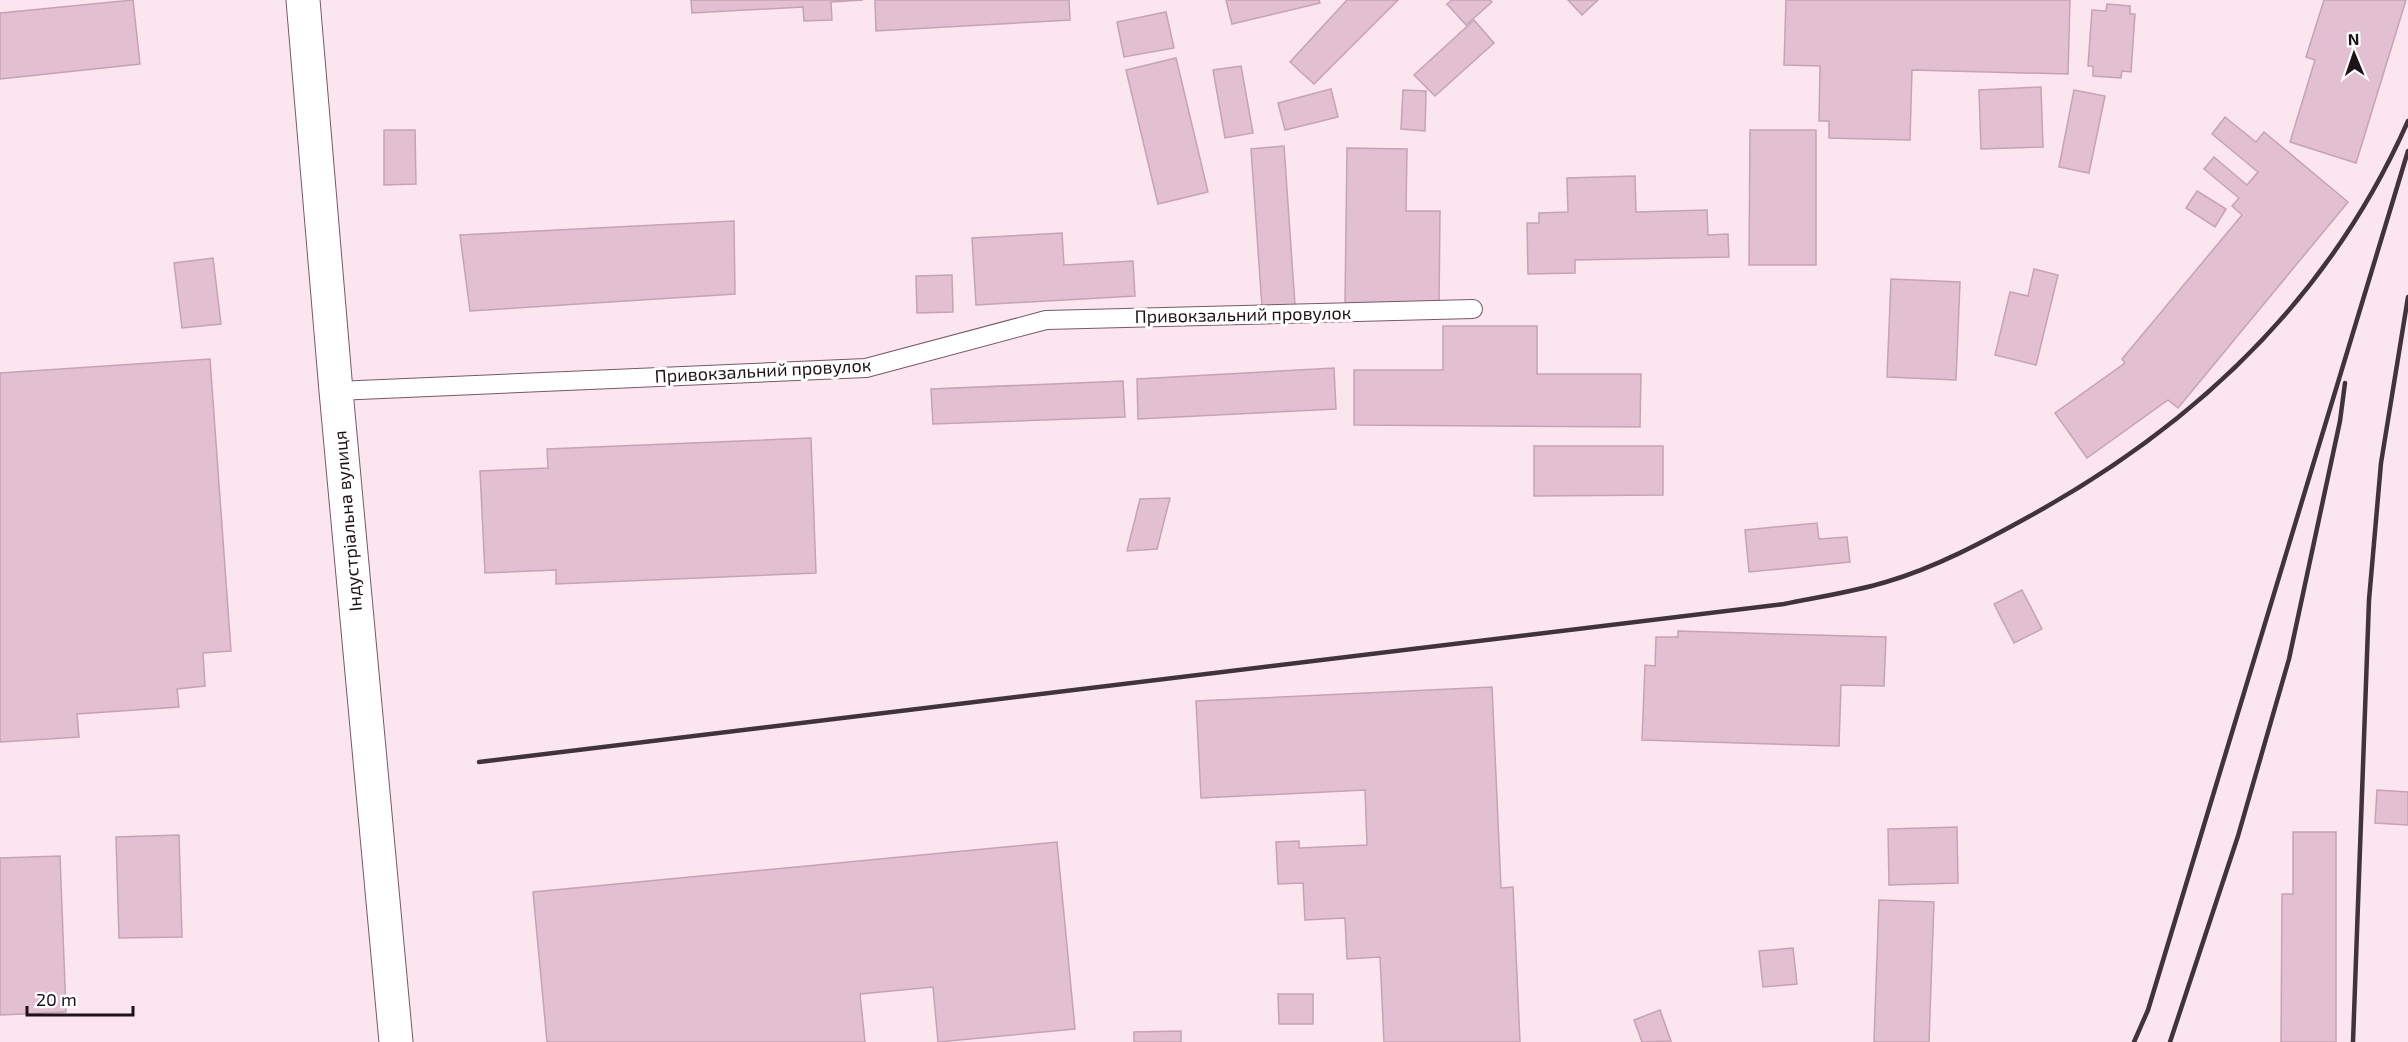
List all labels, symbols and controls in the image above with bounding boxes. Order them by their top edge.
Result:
north arrow [2324,24,2384,84]
text: N [2347,29,2360,48]
street label: Привокзальний провулок [1134,301,1352,327]
street label: Привокзальний провулок [654,353,872,387]
street label: Індустріальна вулиця [328,430,366,612]
scale bar [27,979,134,1017]
text: 20 m [36,988,77,1010]

